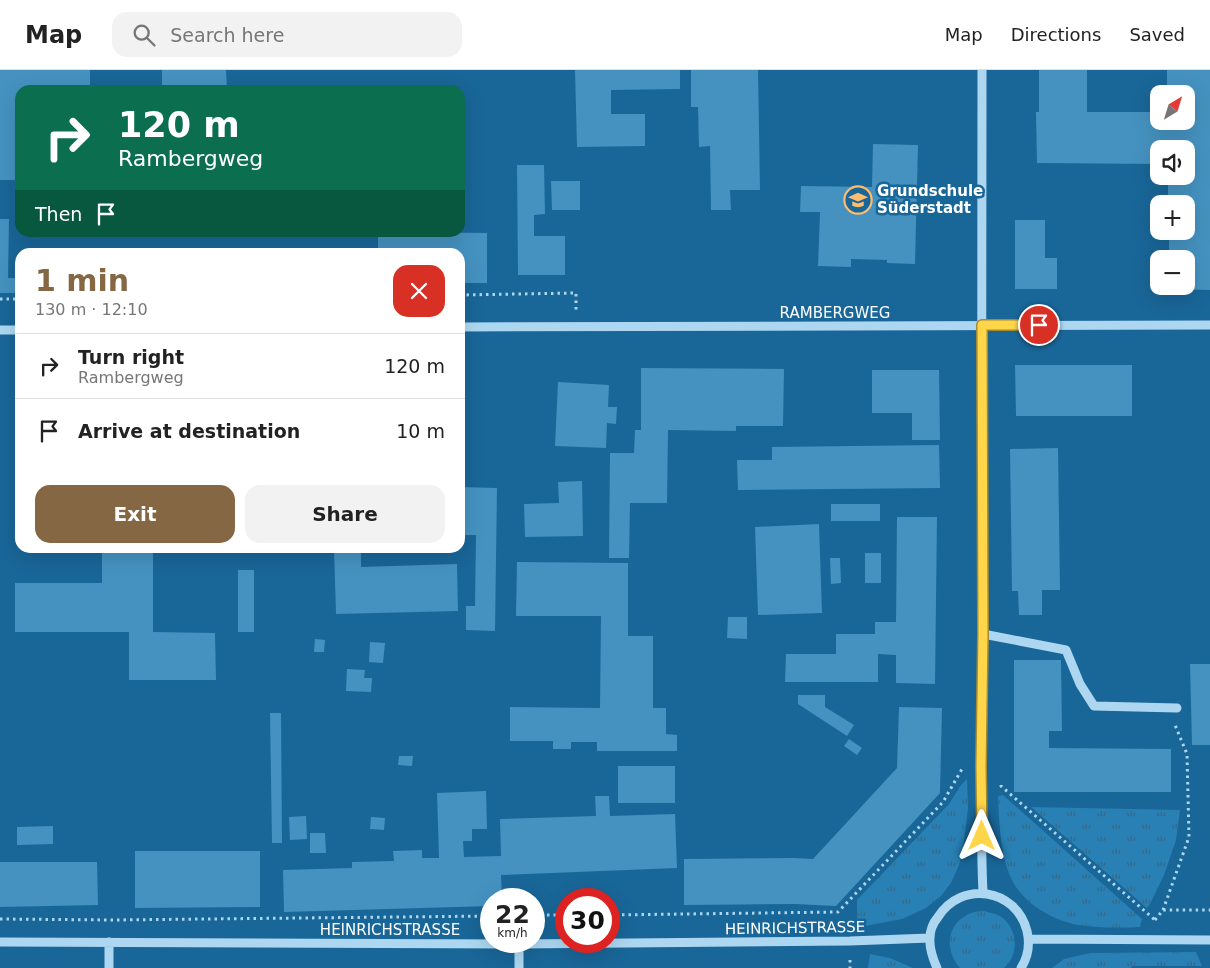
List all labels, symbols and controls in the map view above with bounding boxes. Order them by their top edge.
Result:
search box [112,12,462,57]
text: Map [25,21,82,49]
icon: search [130,21,158,49]
text: Search here [170,24,284,46]
text: Map [945,24,983,45]
text: Directions [1011,24,1101,45]
text: Saved [1129,24,1185,45]
north arrow [1150,85,1195,130]
map controls [1150,85,1195,295]
icon: right [35,105,100,170]
text: 120 m [118,105,240,145]
button: sound [1150,140,1195,185]
text: Rambergweg [118,146,263,171]
place label: Grundschule Süderstadt [877,182,983,217]
school or university icon: Grundschule Süderstadt [843,185,873,215]
button: + [1150,195,1195,240]
icon: arrive [92,200,120,228]
text: Then [35,203,82,225]
button: − [1150,250,1195,295]
text: 1 min [35,263,129,298]
button: close [393,265,445,317]
text: 130 m · 12:10 [35,300,148,319]
street label: RAMBERGWEG [780,304,890,322]
pin [1018,304,1060,346]
icon: arrive [1025,311,1053,339]
text: Turn right [78,346,184,368]
icon: right [35,352,63,380]
text: 120 m [384,355,445,377]
text: Rambergweg [78,368,184,387]
icon: arrive [35,417,63,445]
text: Arrive at destination [78,420,300,442]
text: 10 m [396,420,445,442]
button: Exit [35,485,235,543]
button: Share [245,485,445,543]
position arrow [955,809,1007,861]
speed limit sign: 30 [555,888,620,953]
text: 22 [495,900,530,929]
street label: HEINRICHSTRASSE [725,918,865,938]
street label: HEINRICHSTRASSE [320,921,460,939]
text: km/h [497,926,528,940]

